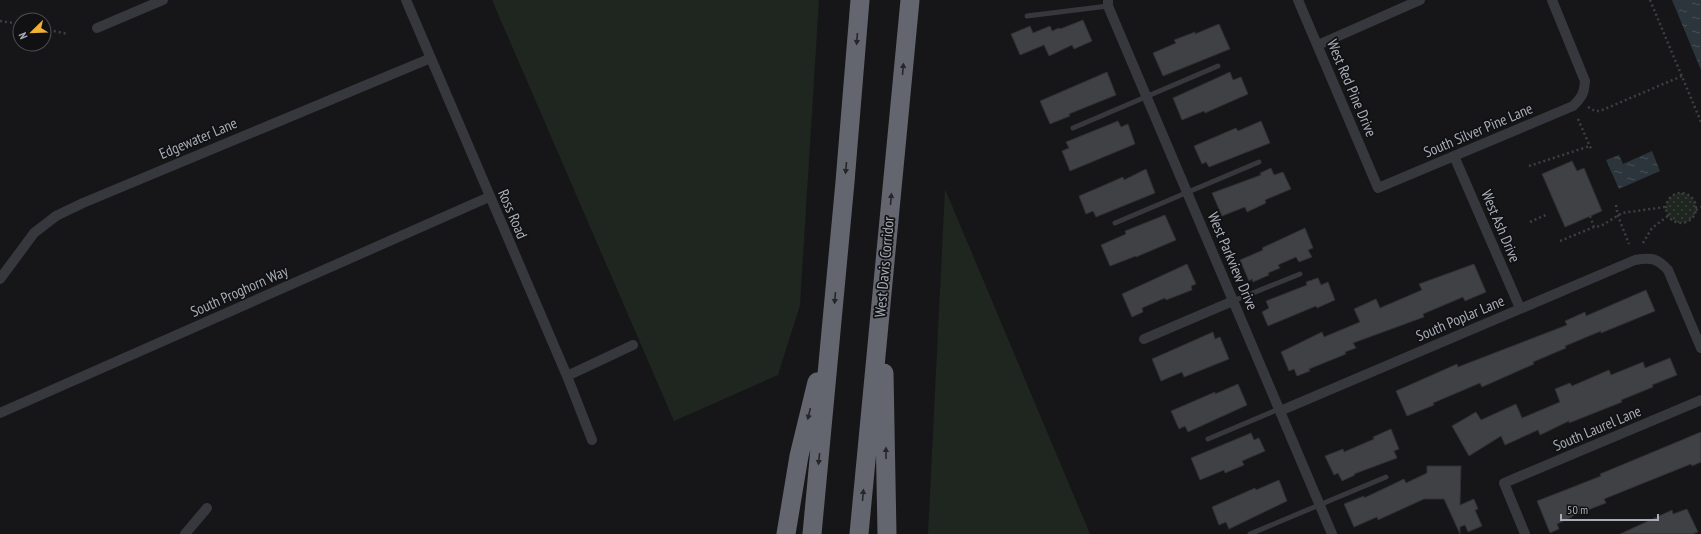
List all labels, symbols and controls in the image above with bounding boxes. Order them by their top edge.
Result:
north arrow [12,12,52,52]
text: N [15,30,30,41]
one-way arrow [853,33,860,45]
street label: West Red Pine Drive [1323,36,1381,140]
one-way arrow [900,63,907,75]
street label: South Silver Pine Lane [1421,98,1535,162]
street label: Edgewater Lane [156,113,240,163]
one-way arrow [843,162,850,175]
street label: Ross Road [494,186,532,242]
street label: West Ash Drive [1477,187,1525,265]
one-way arrow [888,192,894,205]
street label: West Parkview Drive [1204,209,1262,313]
street label: West Davis Corridor [870,215,898,318]
street label: South Proghorn Way [187,261,291,321]
street label: South Poplar Lane [1413,291,1507,345]
one-way arrow [831,292,838,304]
street label: South Laurel Lane [1550,401,1644,455]
one-way arrow [805,408,811,420]
one-way arrow [883,446,889,459]
one-way arrow [815,453,822,465]
one-way arrow [859,489,866,501]
scale bar [1561,496,1658,522]
text: 50 m [1567,502,1588,517]

